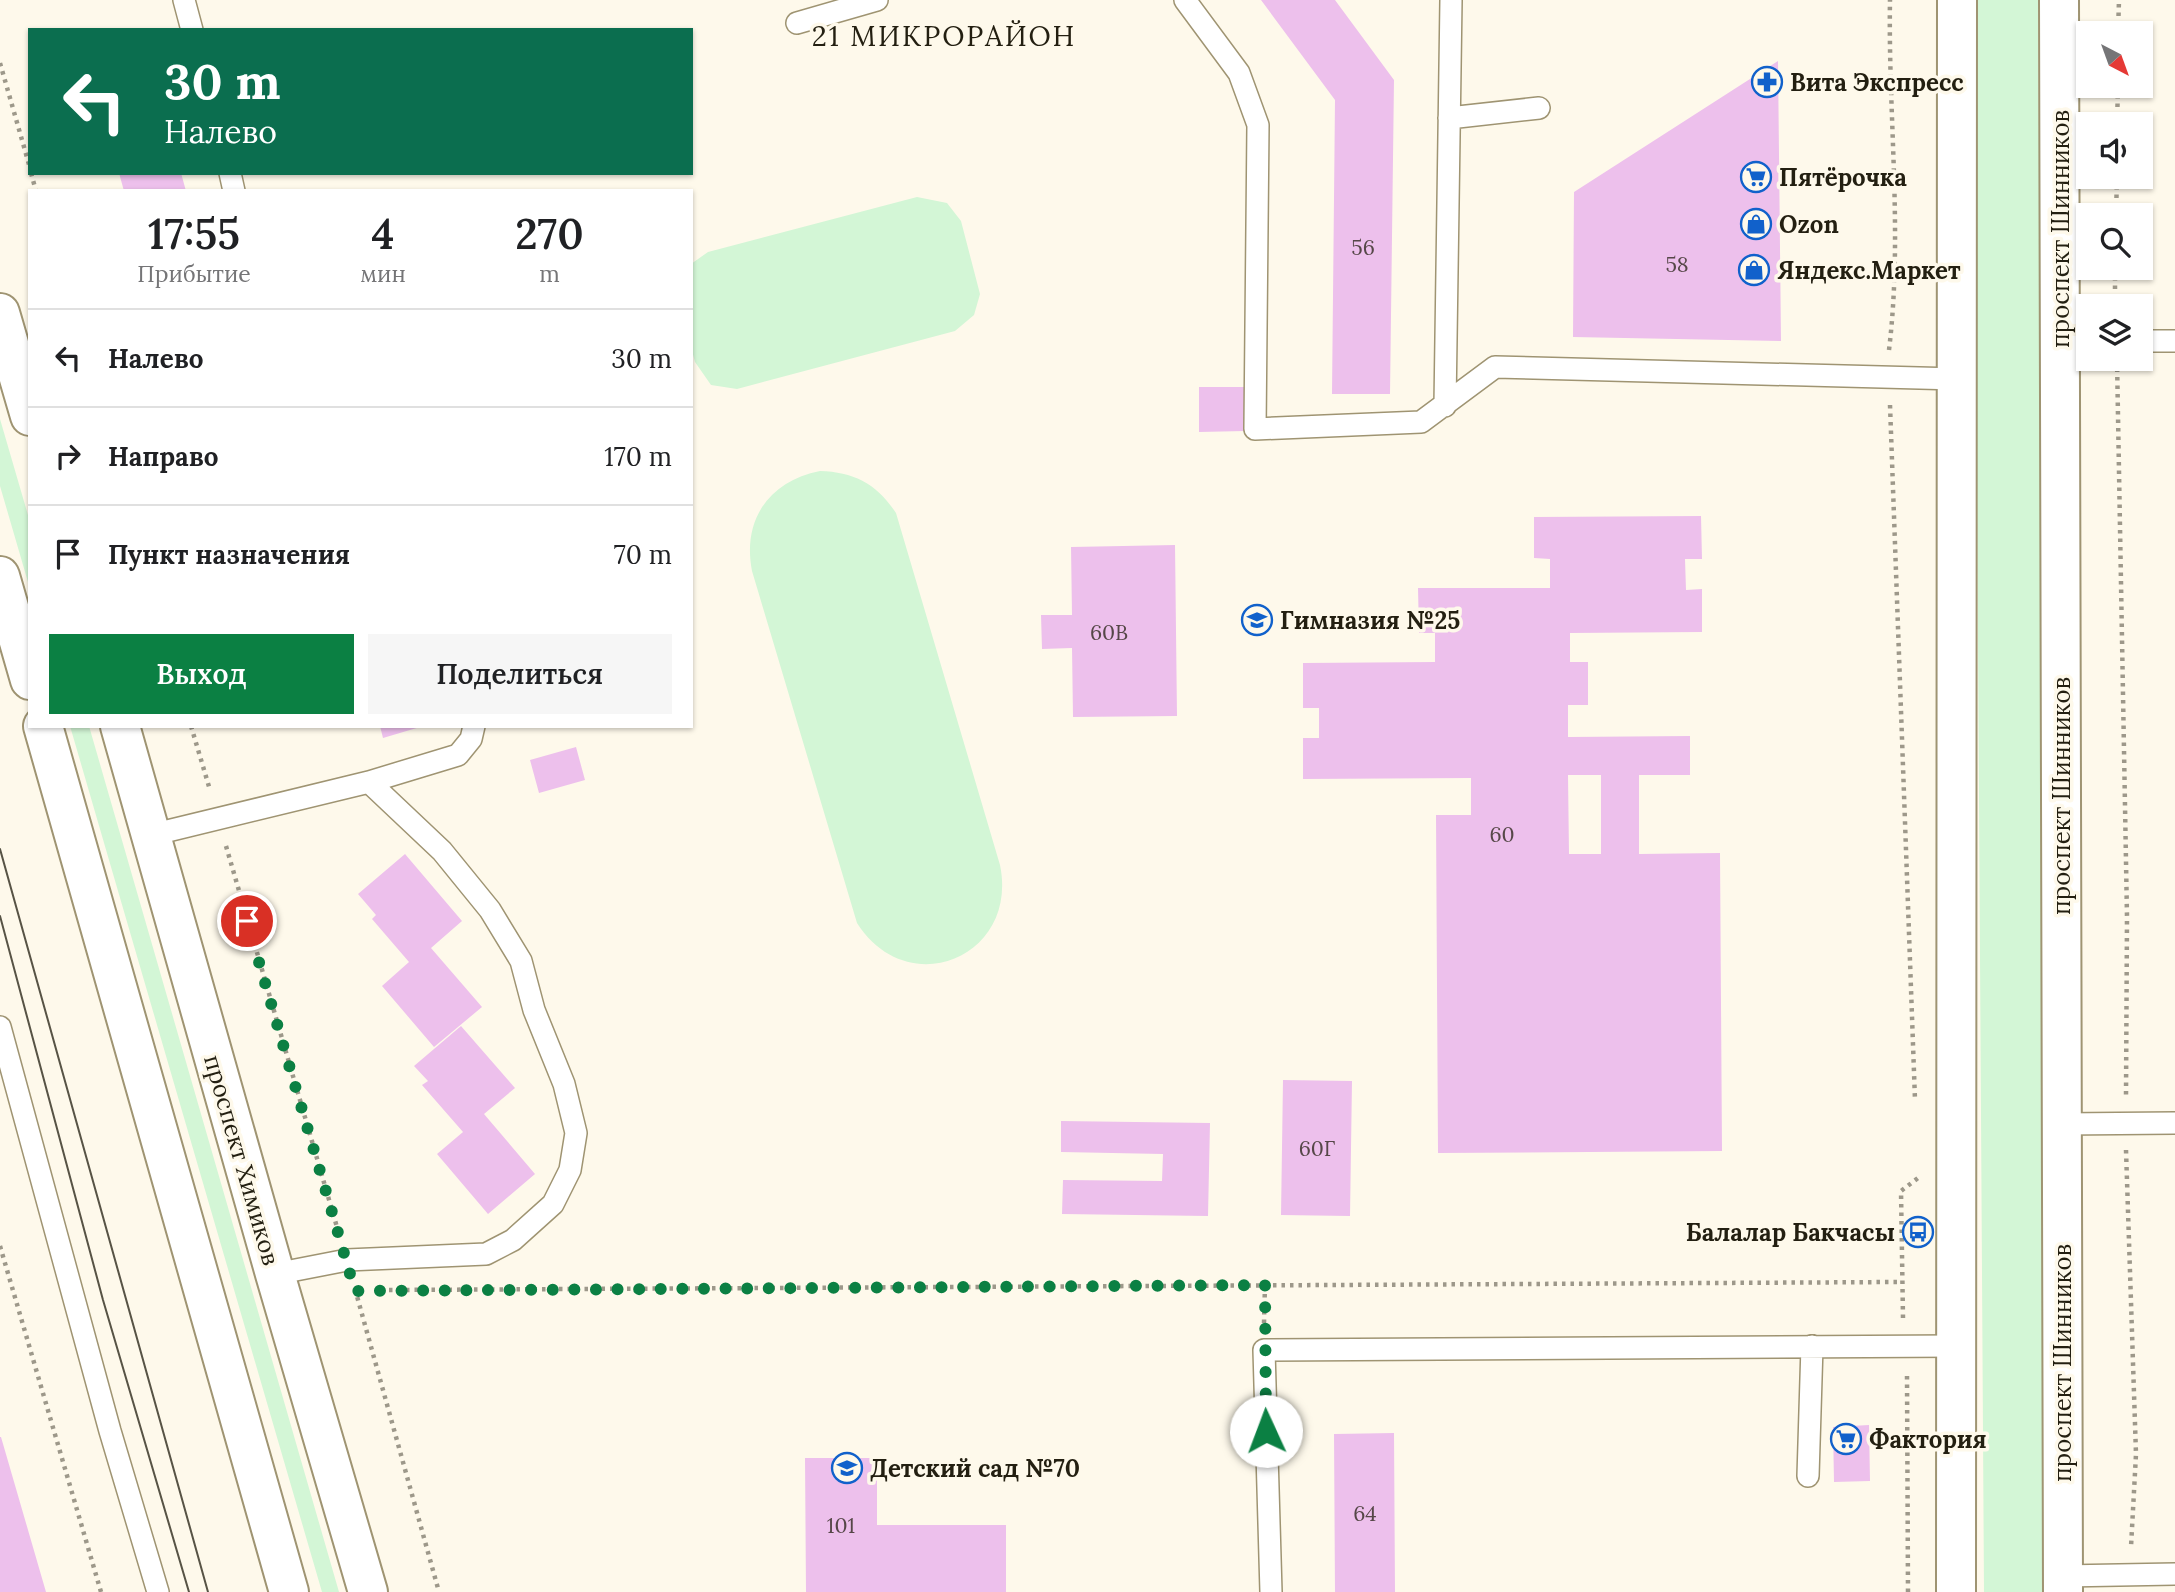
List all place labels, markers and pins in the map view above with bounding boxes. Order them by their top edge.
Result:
pharmacy icon: Вита Экспресс [1750,65,1784,99]
place label: Вита Экспресс [1790,67,1964,98]
supermarket icon: Пятёрочка [1739,160,1773,194]
place label: Пятёрочка [1779,162,1907,193]
shop icon: Ozon [1739,207,1773,241]
place label: Ozon [1779,209,1839,240]
shop icon: Яндекс.Маркет [1737,253,1771,287]
place label: Яндекс.Маркет [1777,255,1961,286]
school or university icon: Гимназия №25 [1240,603,1274,637]
place label: Гимназия №25 [1280,605,1460,636]
pin [217,891,277,951]
bus stop icon: Балалар Бакчасы [1901,1215,1935,1249]
place label: Балалар Бакчасы [1686,1217,1895,1248]
supermarket icon: Фактория [1829,1422,1863,1456]
place label: Фактория [1869,1424,1987,1455]
school or university icon: Детский сад №70 [830,1451,864,1485]
place label: Детский сад №70 [870,1453,1080,1484]

